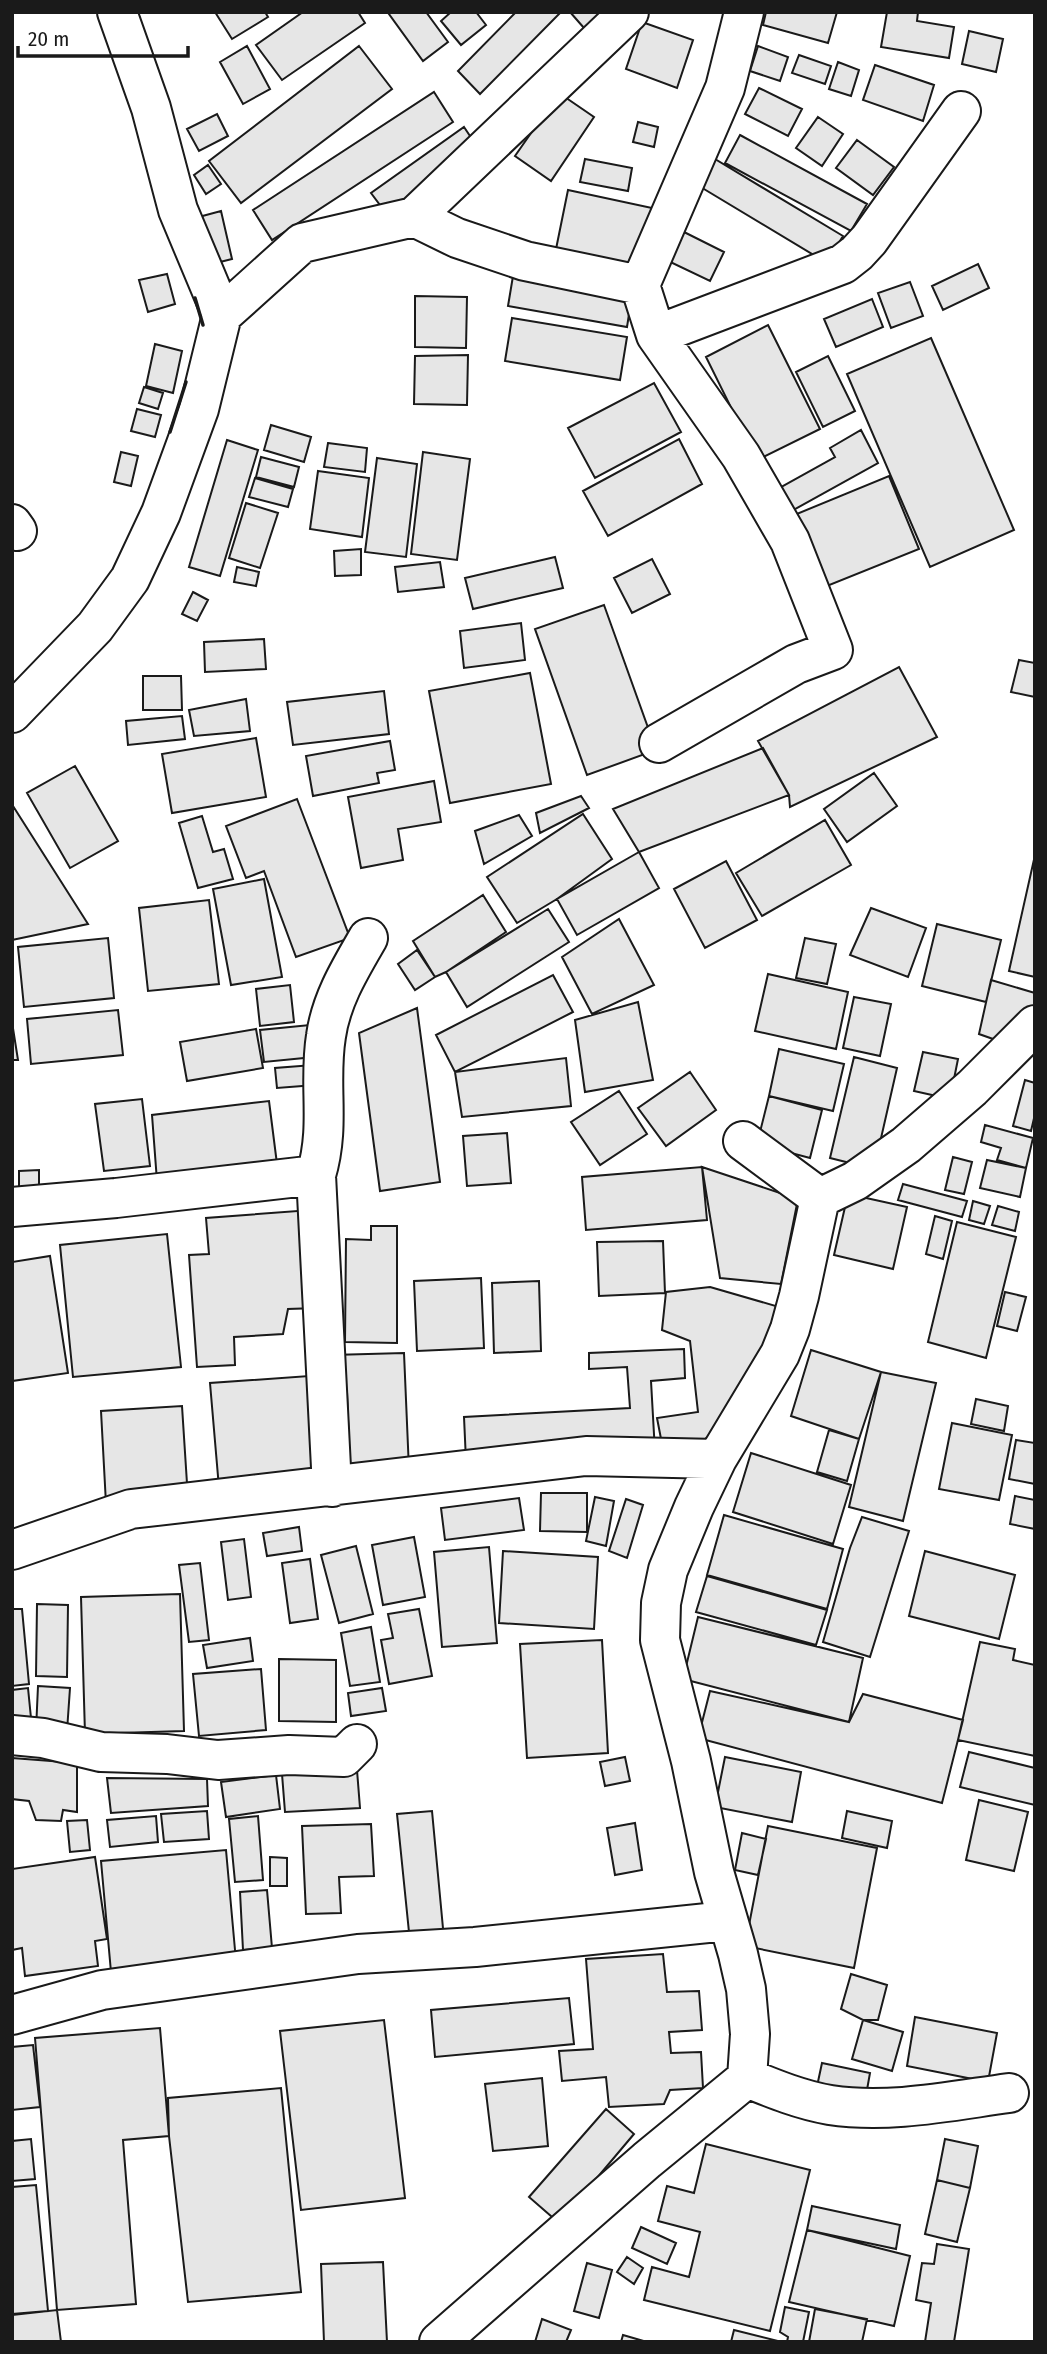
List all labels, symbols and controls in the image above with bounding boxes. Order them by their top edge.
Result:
scale bar [18,14,187,58]
text: 20 m [28,26,69,52]

